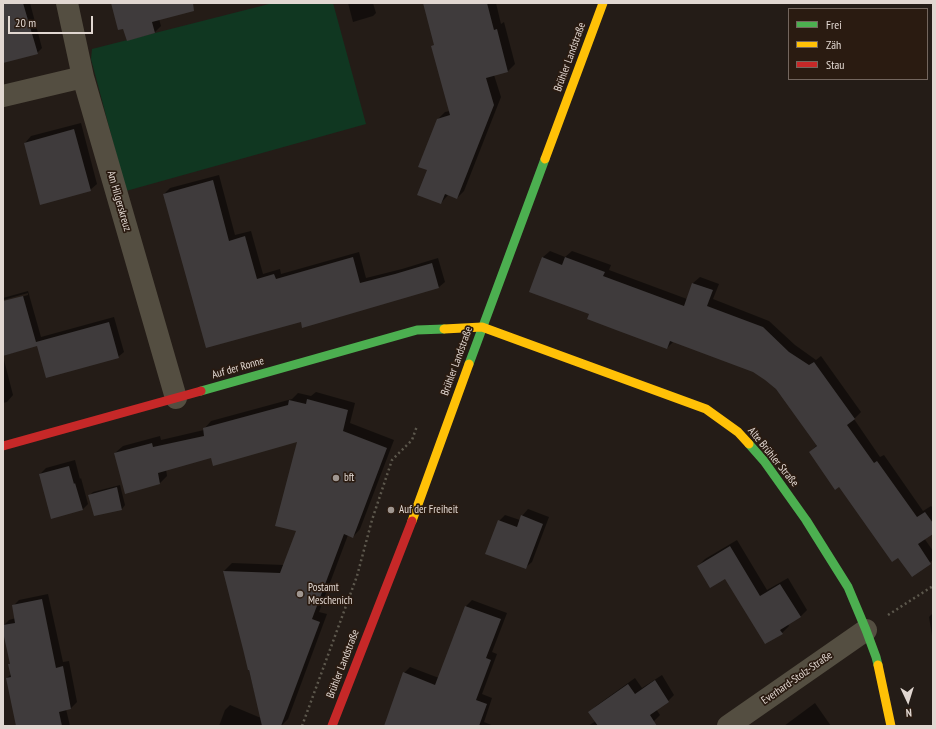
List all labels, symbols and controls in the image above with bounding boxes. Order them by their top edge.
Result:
scale bar [10,8,95,34]
legend [788,8,928,80]
text: 20 m [15,15,36,30]
text: Frei [826,17,842,32]
street label: Brühler Landstraße [551,21,589,93]
text: Zäh [826,37,841,52]
text: Stau [826,57,844,72]
street label: Am Hilgerskreuz [104,169,134,233]
street label: Brühler Landstraße [438,325,476,397]
street label: Auf der Ronne [210,354,266,382]
street label: Alte Brühler Straße [745,425,801,489]
place label: bft [344,471,354,485]
marker: bft [331,473,341,483]
place label: Auf der Freiheit [399,503,458,517]
marker: Auf der Freiheit [386,505,396,515]
place label: Postamt Meschenich [308,581,353,607]
marker: Postamt Meschenich [295,589,305,599]
street label: Brühler Landstraße [324,628,362,700]
street label: Everhard-Stolz-Straße [759,649,835,707]
north arrow [888,681,928,721]
text: N [905,706,912,720]

